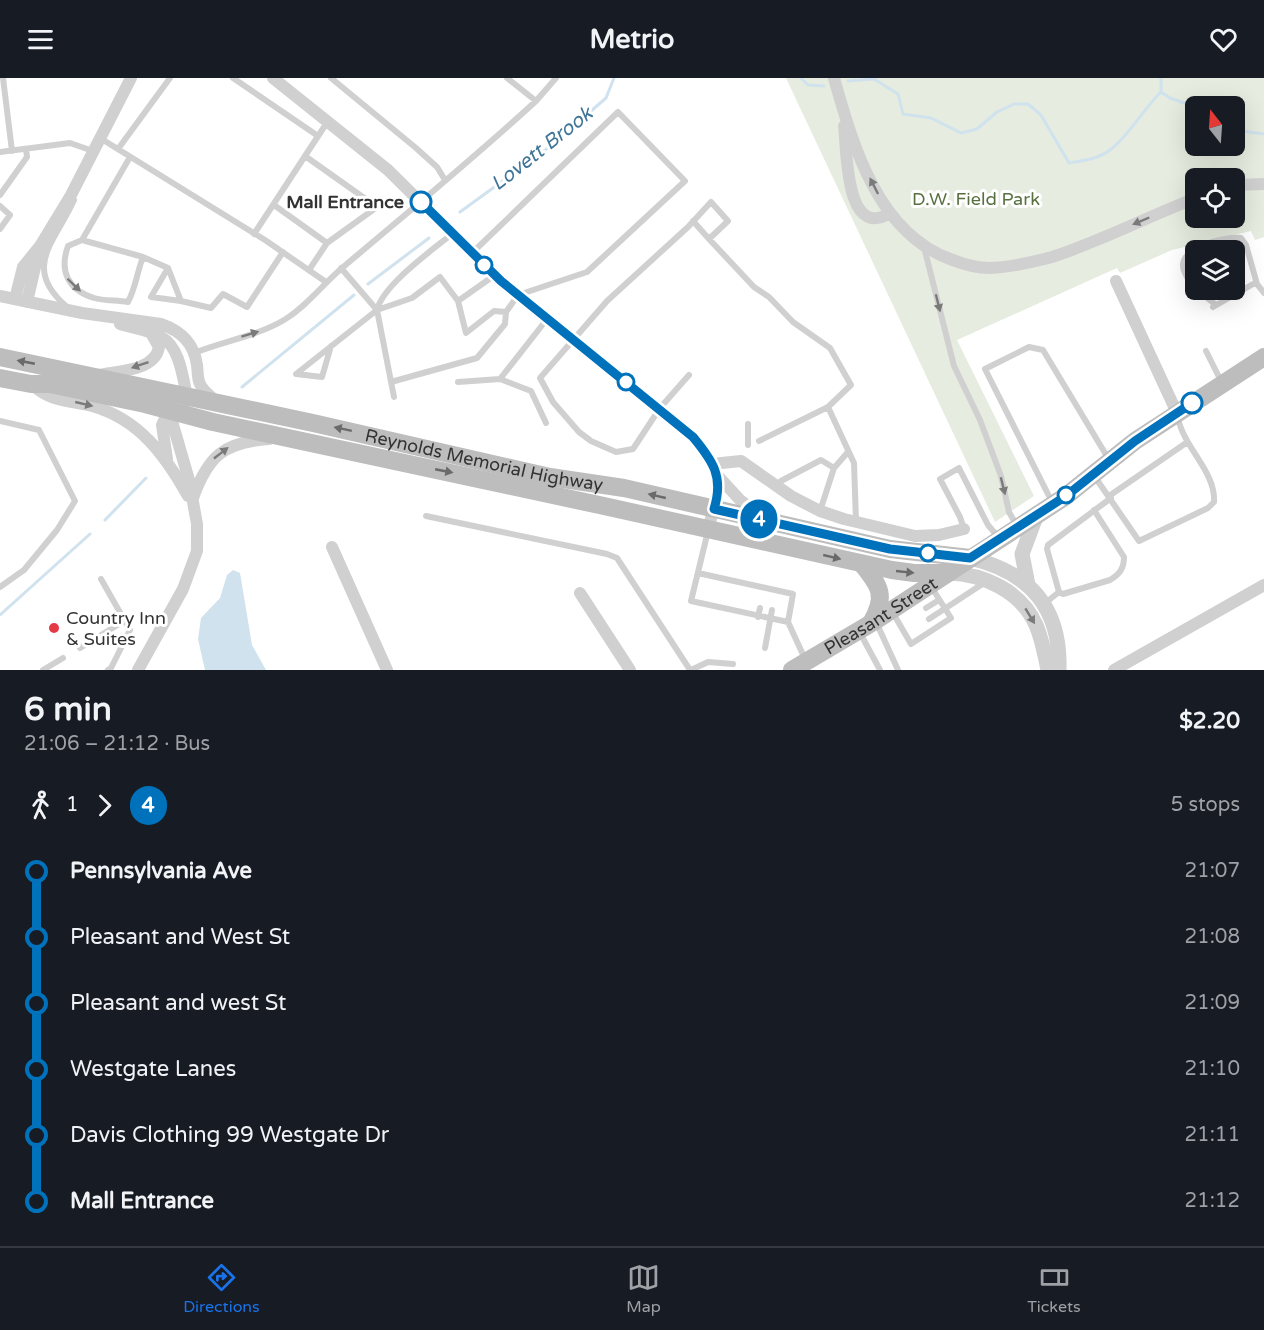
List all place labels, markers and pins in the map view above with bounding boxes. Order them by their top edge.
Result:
place label: Mall Entrance [286,191,404,213]
marker: Mall Entrance [410,191,432,213]
unlabelled marker [475,256,493,274]
unlabelled marker [617,373,635,391]
unlabelled marker [1181,392,1203,414]
unlabelled marker [1057,486,1075,504]
unlabelled marker [919,544,937,562]
place label: Country Inn & Suites [66,607,166,650]
marker: Country Inn & Suites [47,621,61,635]

